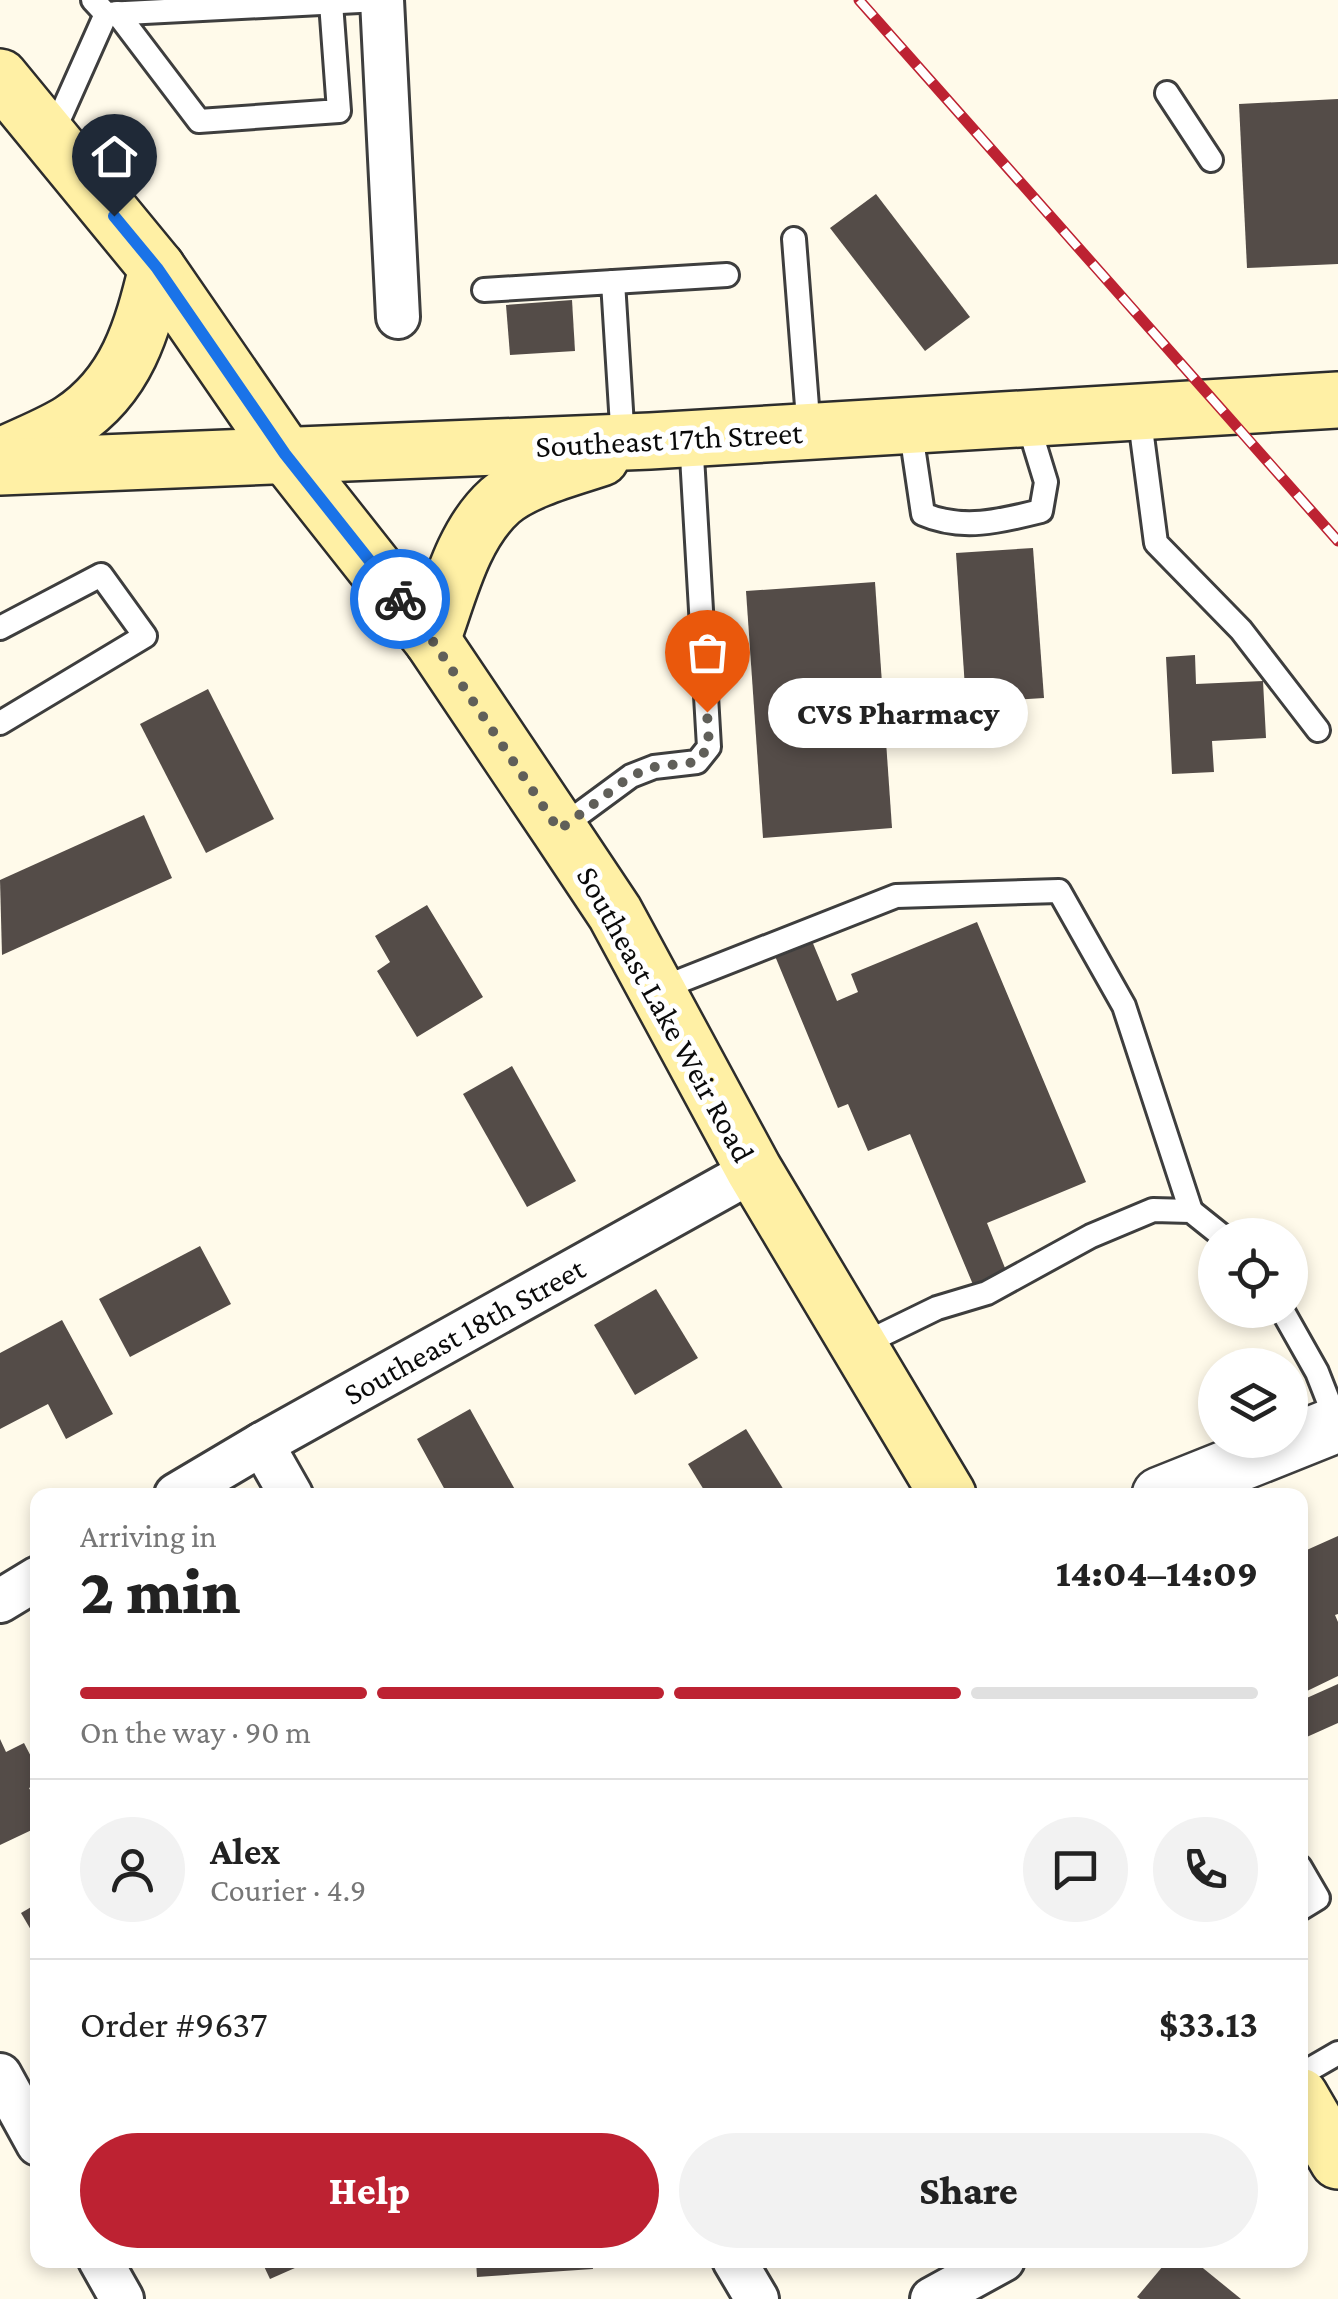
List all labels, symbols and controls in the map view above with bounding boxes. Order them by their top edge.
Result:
pin [72,114,157,217]
icon: home [87,129,142,184]
street label: Southeast 17th Street [534,414,804,464]
courier [350,549,450,649]
icon: bike [373,572,428,627]
pin [665,610,750,713]
icon: bag [680,625,735,680]
callout: CVS Pharmacy [767,677,1027,747]
text: CVS Pharmacy [797,695,999,731]
street label: Southeast Lake Weir Road [570,860,762,1168]
map controls [1198,1218,1308,1458]
button: locate [1198,1218,1308,1328]
street label: Southeast 18th Street [337,1250,591,1412]
button: layers [1198,1348,1308,1458]
text: Arriving in [80,1518,217,1554]
text: 14:04–14:09 [1056,1552,1258,1594]
text: 2 min [80,1555,241,1627]
text: On the way · 90 m [80,1714,311,1750]
button: person [80,1817,185,1922]
button: chat [1023,1817,1128,1922]
button: phone [1153,1817,1258,1922]
text: Alex [210,1830,280,1872]
text: Courier · 4.9 [210,1872,366,1908]
text: Order #9637 [80,2003,267,2045]
text: $33.13 [1159,2003,1258,2045]
button: Help [80,2133,659,2248]
button: Share [679,2133,1258,2248]

